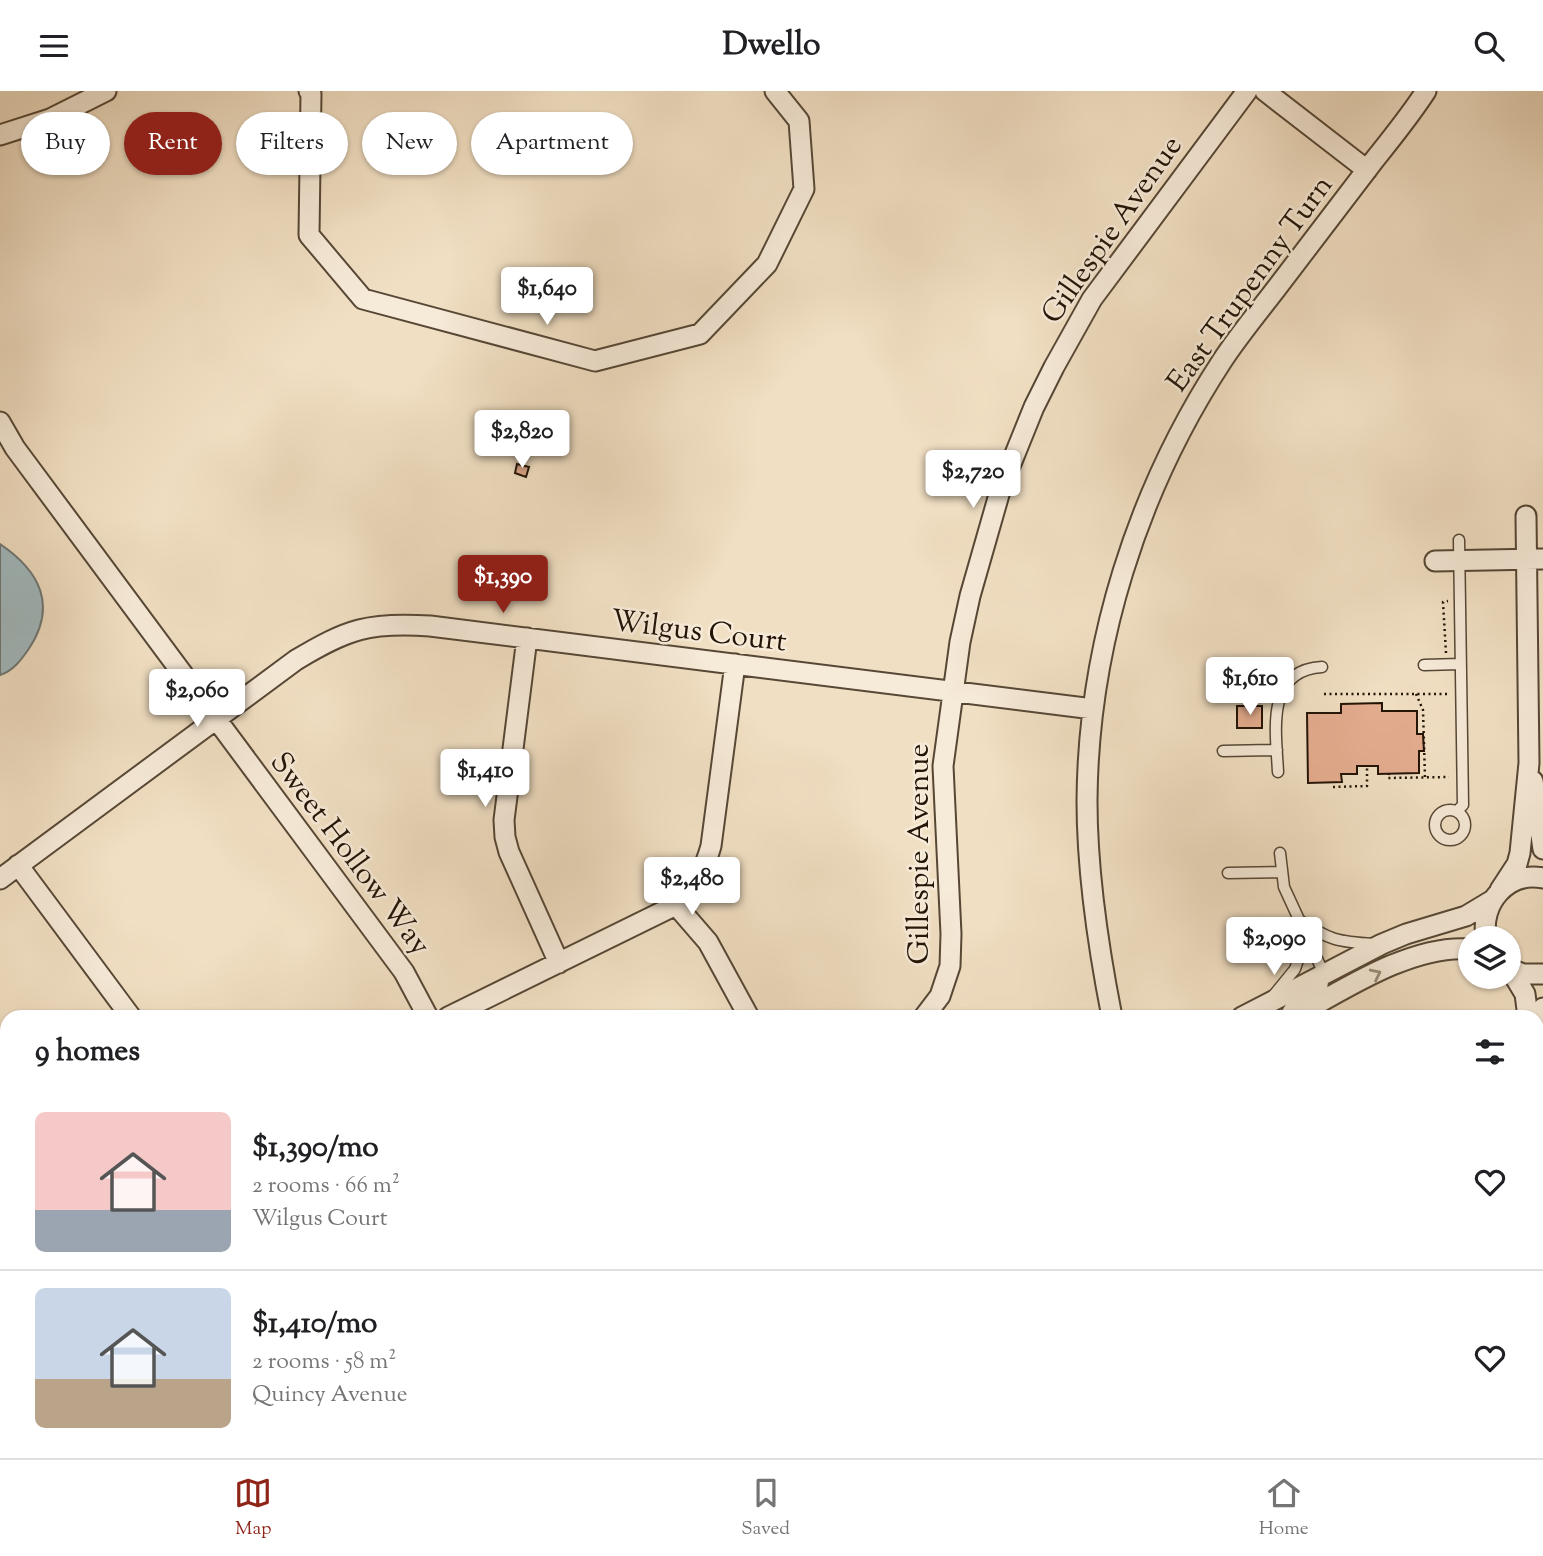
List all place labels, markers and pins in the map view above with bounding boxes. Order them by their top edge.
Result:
pin: $1,640 [490,267,604,327]
pin: $2,820 [465,411,579,470]
pin: $2,720 [916,451,1030,510]
pin: $1,390 [446,555,560,615]
pin: $1,610 [1193,657,1307,717]
pin: $2,060 [140,669,254,729]
pin: $1,410 [428,749,542,809]
pin: $2,480 [635,857,749,917]
pin: $2,090 [1217,917,1331,977]

